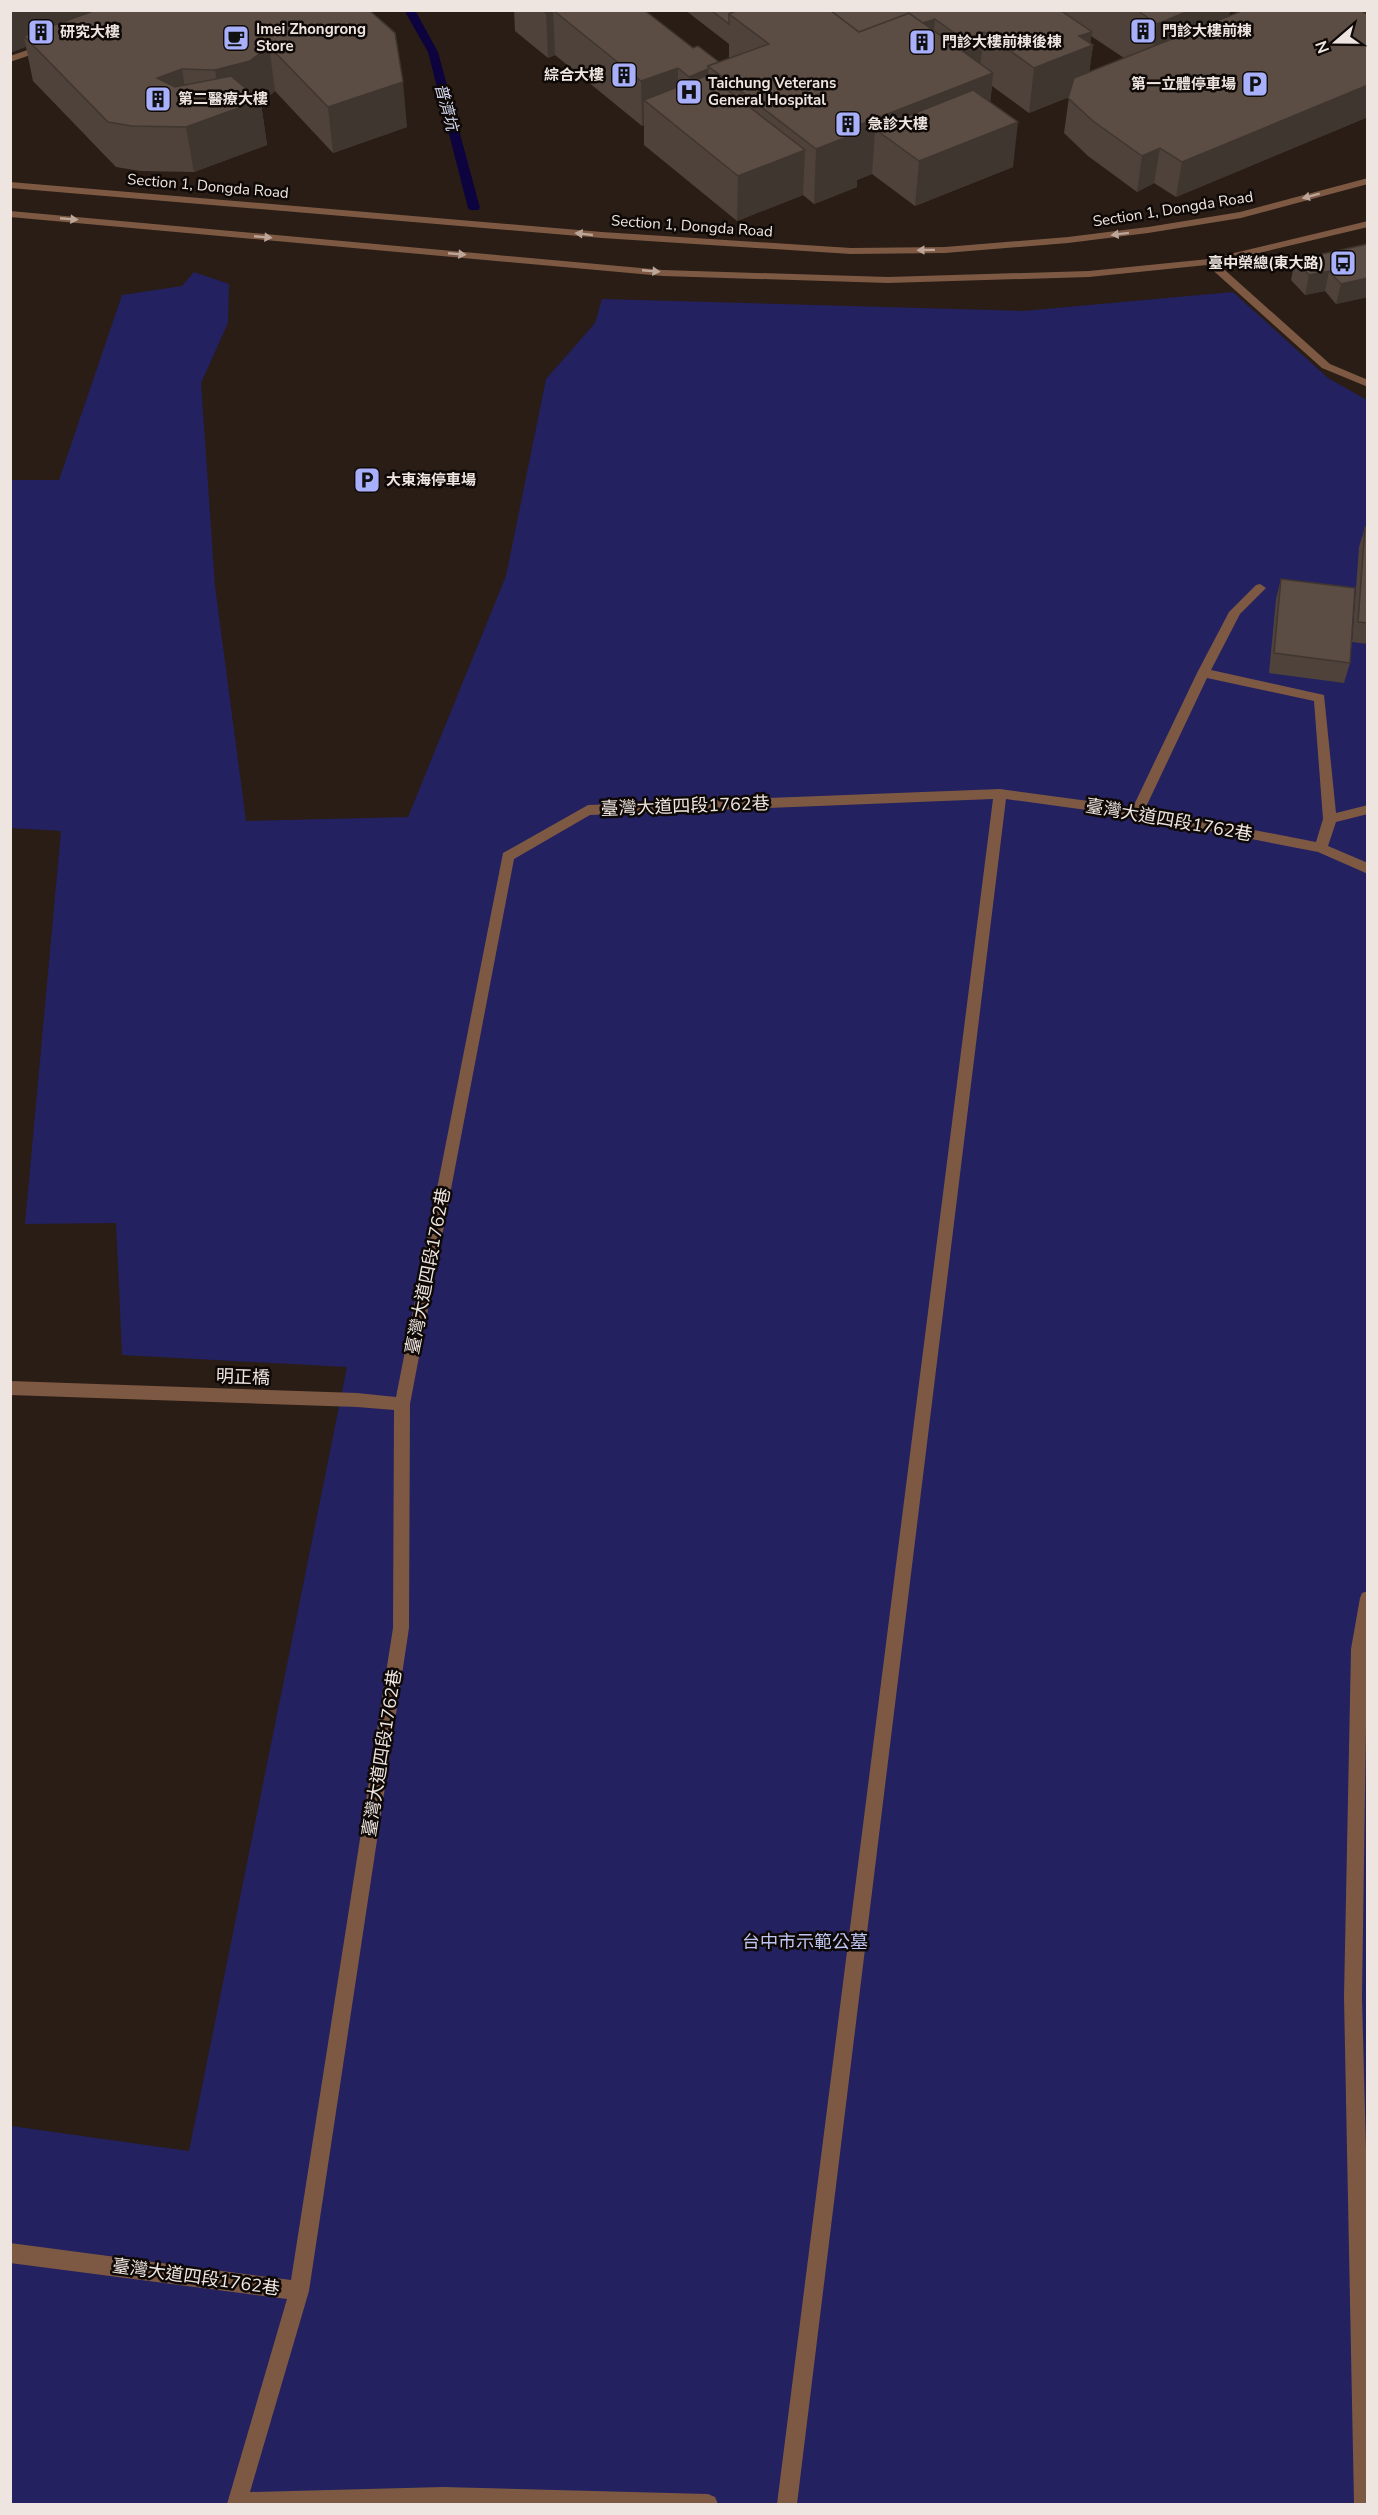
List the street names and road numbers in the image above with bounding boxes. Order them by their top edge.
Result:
street label: Section 1, Dongda Road [126,169,290,203]
street label: Section 1, Dongda Road [1091,186,1255,232]
street label: Section 1, Dongda Road [610,210,774,242]
street label: 臺灣大道四段1762巷 [600,791,770,821]
street label: 臺灣大道四段1762巷 [1084,793,1254,847]
street label: 臺灣大道四段1762巷 [400,1186,456,1356]
street label: 明正橋 [216,1364,270,1390]
street label: 臺灣大道四段1762巷 [357,1668,407,1838]
street label: 臺灣大道四段1762巷 [111,2253,281,2301]

